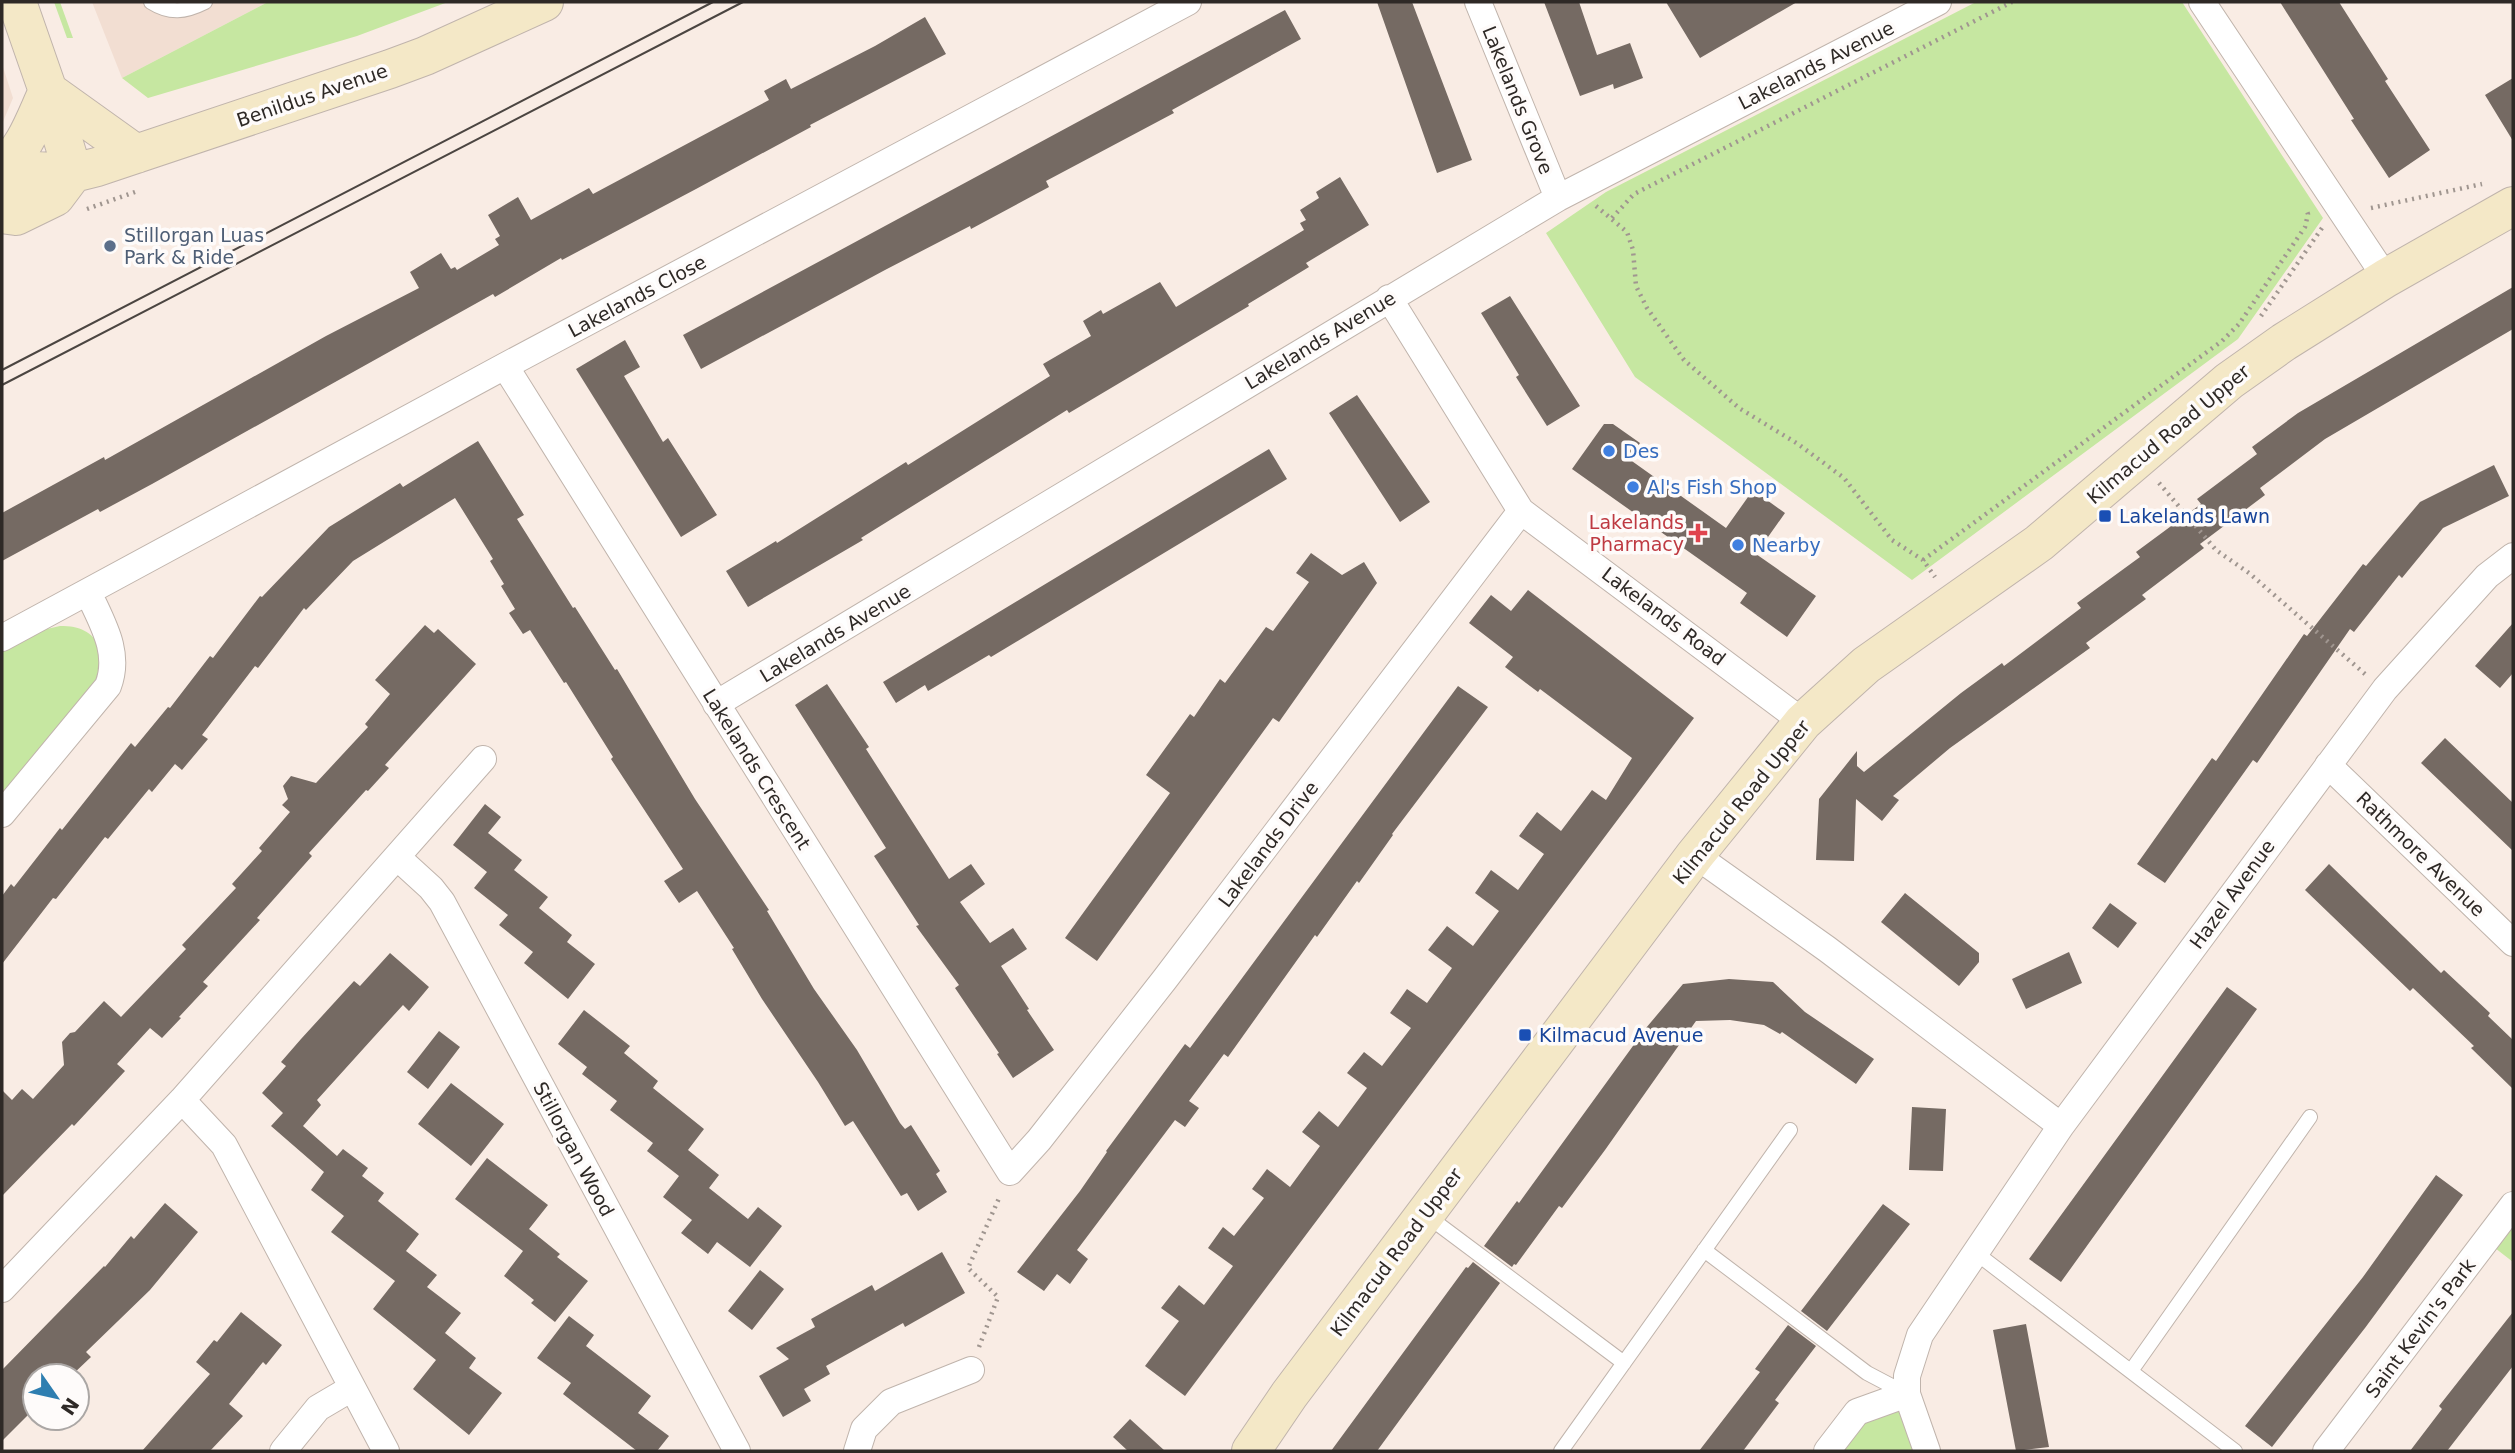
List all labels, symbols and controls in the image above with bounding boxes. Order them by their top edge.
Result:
street label: Lakelands Avenue [1734,16,1898,114]
street label: Lakelands Grove [1478,23,1558,177]
street label: Benildus Avenue [234,59,390,131]
place label: Stillorgan Luas Park & Ride [124,224,264,268]
marker: Stillorgan Luas Park & Ride [102,238,118,254]
street label: Lakelands Close [564,250,710,342]
street label: Lakelands Avenue [1241,286,1399,394]
street label: Kilmacud Road Upper [2082,360,2254,508]
place label: Des [1623,440,1659,462]
marker: Des [1601,443,1617,459]
place label: Al's Fish Shop [1647,476,1777,498]
marker: Al's Fish Shop [1625,479,1641,495]
place label: Lakelands Lawn [2119,505,2270,527]
marker: Lakelands Lawn [2097,508,2113,524]
place label: Lakelands Pharmacy [1589,511,1684,555]
marker: Lakelands Pharmacy [1690,525,1706,541]
place label: Nearby [1752,534,1821,556]
marker: Nearby [1730,537,1746,553]
street label: Lakelands Road [1598,562,1730,670]
street label: Lakelands Avenue [756,579,914,687]
street label: Lakelands Crescent [699,685,815,853]
street label: Kilmacud Road Upper [1668,715,1814,889]
street label: Lakelands Drive [1214,777,1322,911]
street label: Rathmore Avenue [2352,787,2490,921]
street label: Hazel Avenue [2185,835,2279,953]
place label: Kilmacud Avenue [1539,1024,1703,1046]
marker: Kilmacud Avenue [1517,1027,1533,1043]
street label: Stillorgan Wood [529,1078,619,1220]
street label: Kilmacud Road Upper [1326,1163,1467,1340]
street label: Saint Kevin's Park [2361,1254,2479,1402]
north arrow [21,1362,91,1432]
text: N [57,1394,84,1419]

